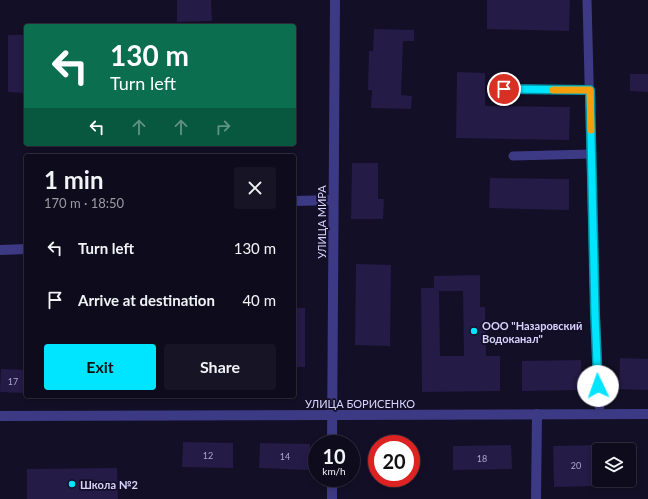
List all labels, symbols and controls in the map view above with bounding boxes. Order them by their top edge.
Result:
text: 130 m [110,38,189,72]
icon: left [44,40,96,92]
text: Turn left [110,72,176,94]
pin [487,72,521,106]
icon: arrive [493,78,515,100]
icon: left [86,116,108,138]
icon: ahead [128,116,150,138]
icon: ahead [170,116,192,138]
icon: right [212,116,234,138]
text: 1 min [44,165,104,194]
button: close [234,167,276,209]
street label: УЛИЦА МИРА [315,185,328,259]
text: 170 m · 18:50 [44,195,124,211]
icon: left [44,237,66,259]
text: Turn left [78,239,134,257]
text: 130 m [234,239,276,257]
icon: arrive [44,289,66,311]
text: Arrive at destination [78,291,215,309]
text: 40 m [242,291,276,309]
place label: ООО "Назаровский Водоканал" [482,319,582,345]
marker: ООО "Назаровский Водоканал" [469,326,479,336]
button: Exit [44,344,156,390]
button: Share [164,344,276,390]
position arrow [577,365,619,407]
house number: 17 [8,376,18,387]
street label: УЛИЦА БОРИСЕНКО [305,397,415,410]
speed limit sign: 20 [368,435,420,487]
map controls [592,443,636,487]
button: layers [592,443,636,487]
text: 10 [322,444,346,468]
house number: 12 [203,450,213,461]
house number: 14 [280,451,290,462]
house number: 18 [477,453,487,464]
house number: 20 [571,460,581,471]
text: km/h [322,465,346,477]
place label: Школа №2 [80,478,138,491]
marker: Школа №2 [67,479,77,489]

